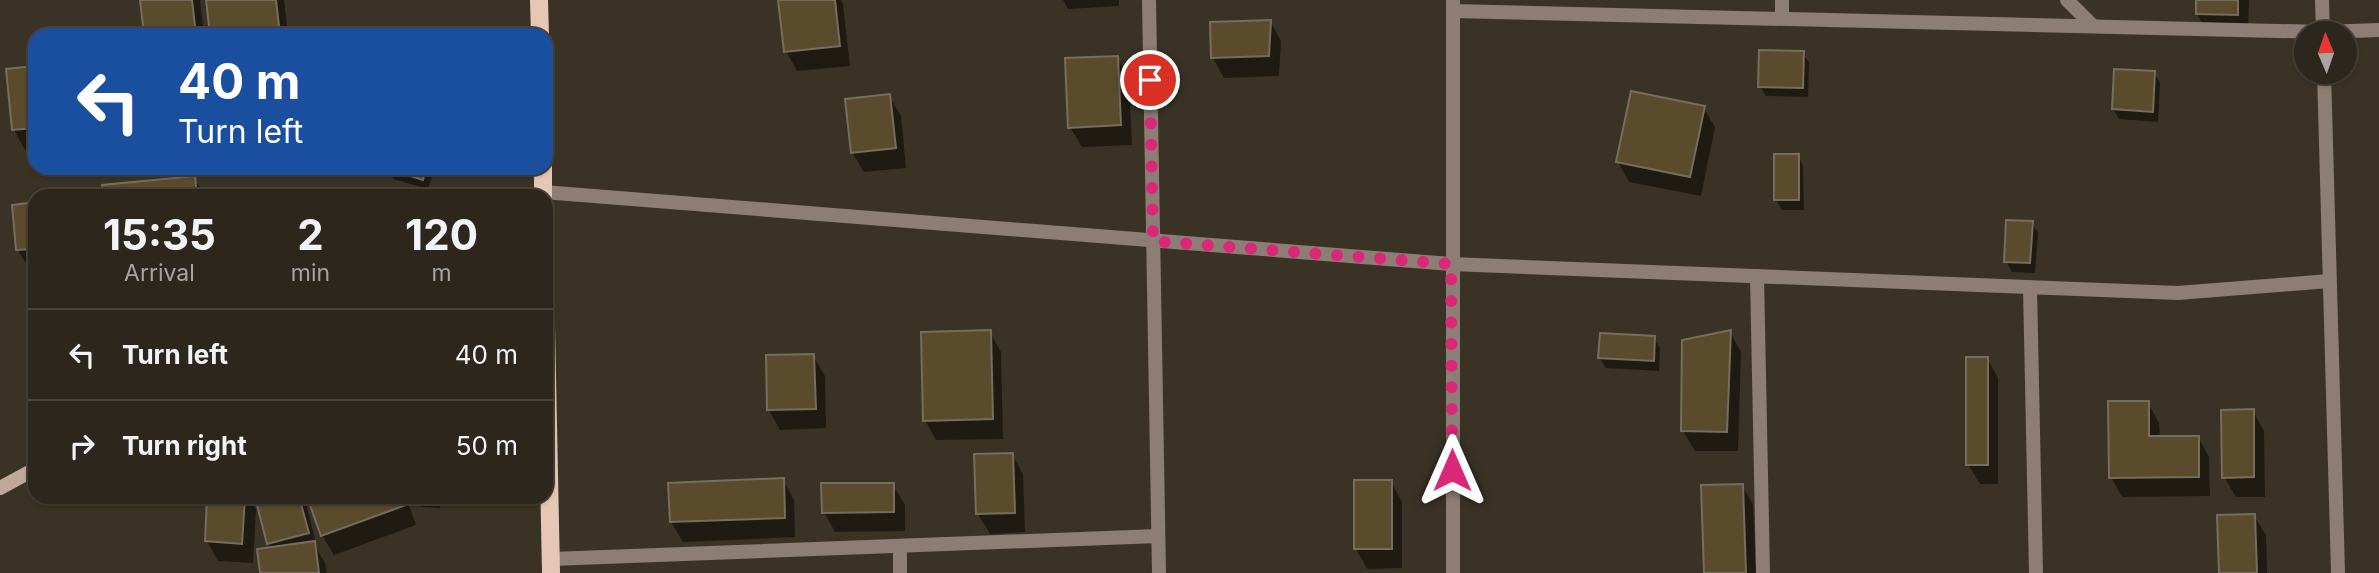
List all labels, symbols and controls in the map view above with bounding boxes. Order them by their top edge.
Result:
north arrow [2294,21,2357,84]
map controls [2294,21,2357,84]
pin [1120,50,1180,110]
text: 40 m [178,52,301,111]
icon: left [63,56,154,147]
icon: arrive [1131,61,1169,99]
text: Turn left [178,112,303,151]
text: 15:35 [103,209,216,260]
text: 2 [297,209,324,260]
text: 120 [405,209,478,260]
text: Arrival [124,259,195,287]
text: min [291,259,330,287]
text: m [431,259,452,287]
icon: left [63,336,101,374]
text: Turn left [122,339,228,370]
text: 40 m [455,339,518,370]
icon: right [63,427,101,465]
text: Turn right [122,430,247,461]
text: 50 m [456,430,518,461]
position arrow [1415,433,1489,507]

